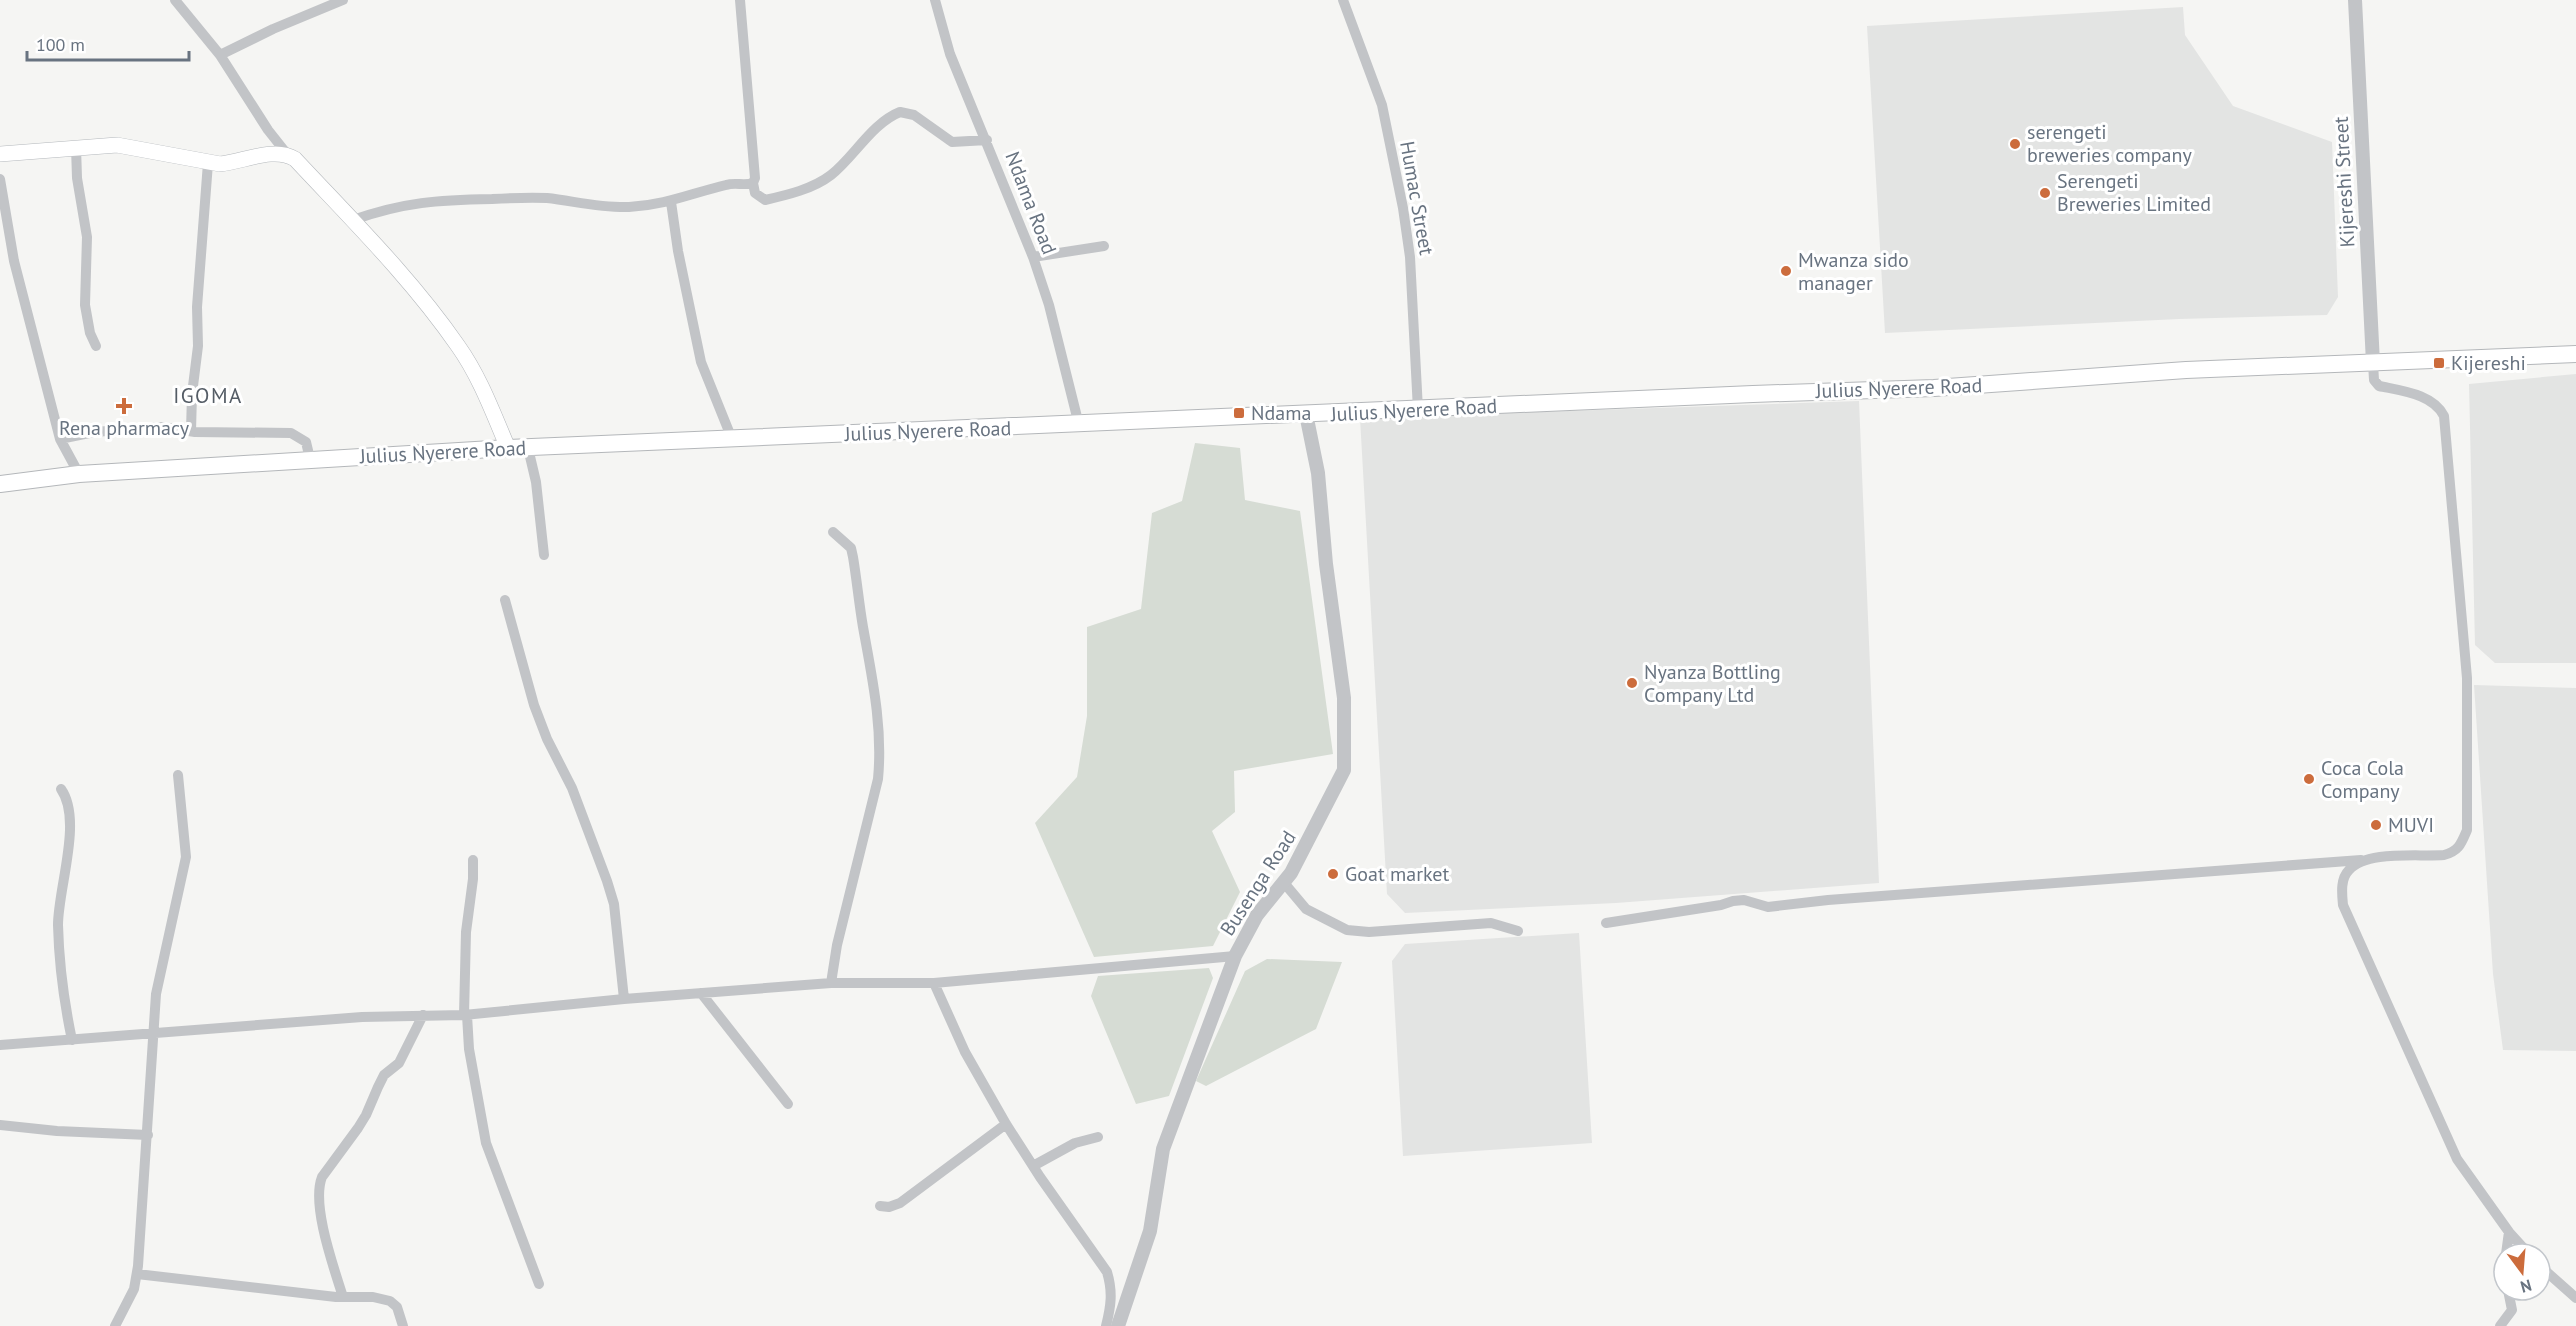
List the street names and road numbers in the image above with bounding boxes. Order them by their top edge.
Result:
street label: Kijereshi Street [2328,116,2360,248]
street label: Humac Street [1394,139,1440,257]
street label: Ndama Road [1000,148,1062,258]
street label: Julius Nyerere Road [1814,372,1983,404]
street label: Julius Nyerere Road [1329,393,1498,427]
street label: Julius Nyerere Road [843,415,1012,447]
street label: Julius Nyerere Road [358,435,527,469]
street label: Busenga Road [1214,825,1302,941]

